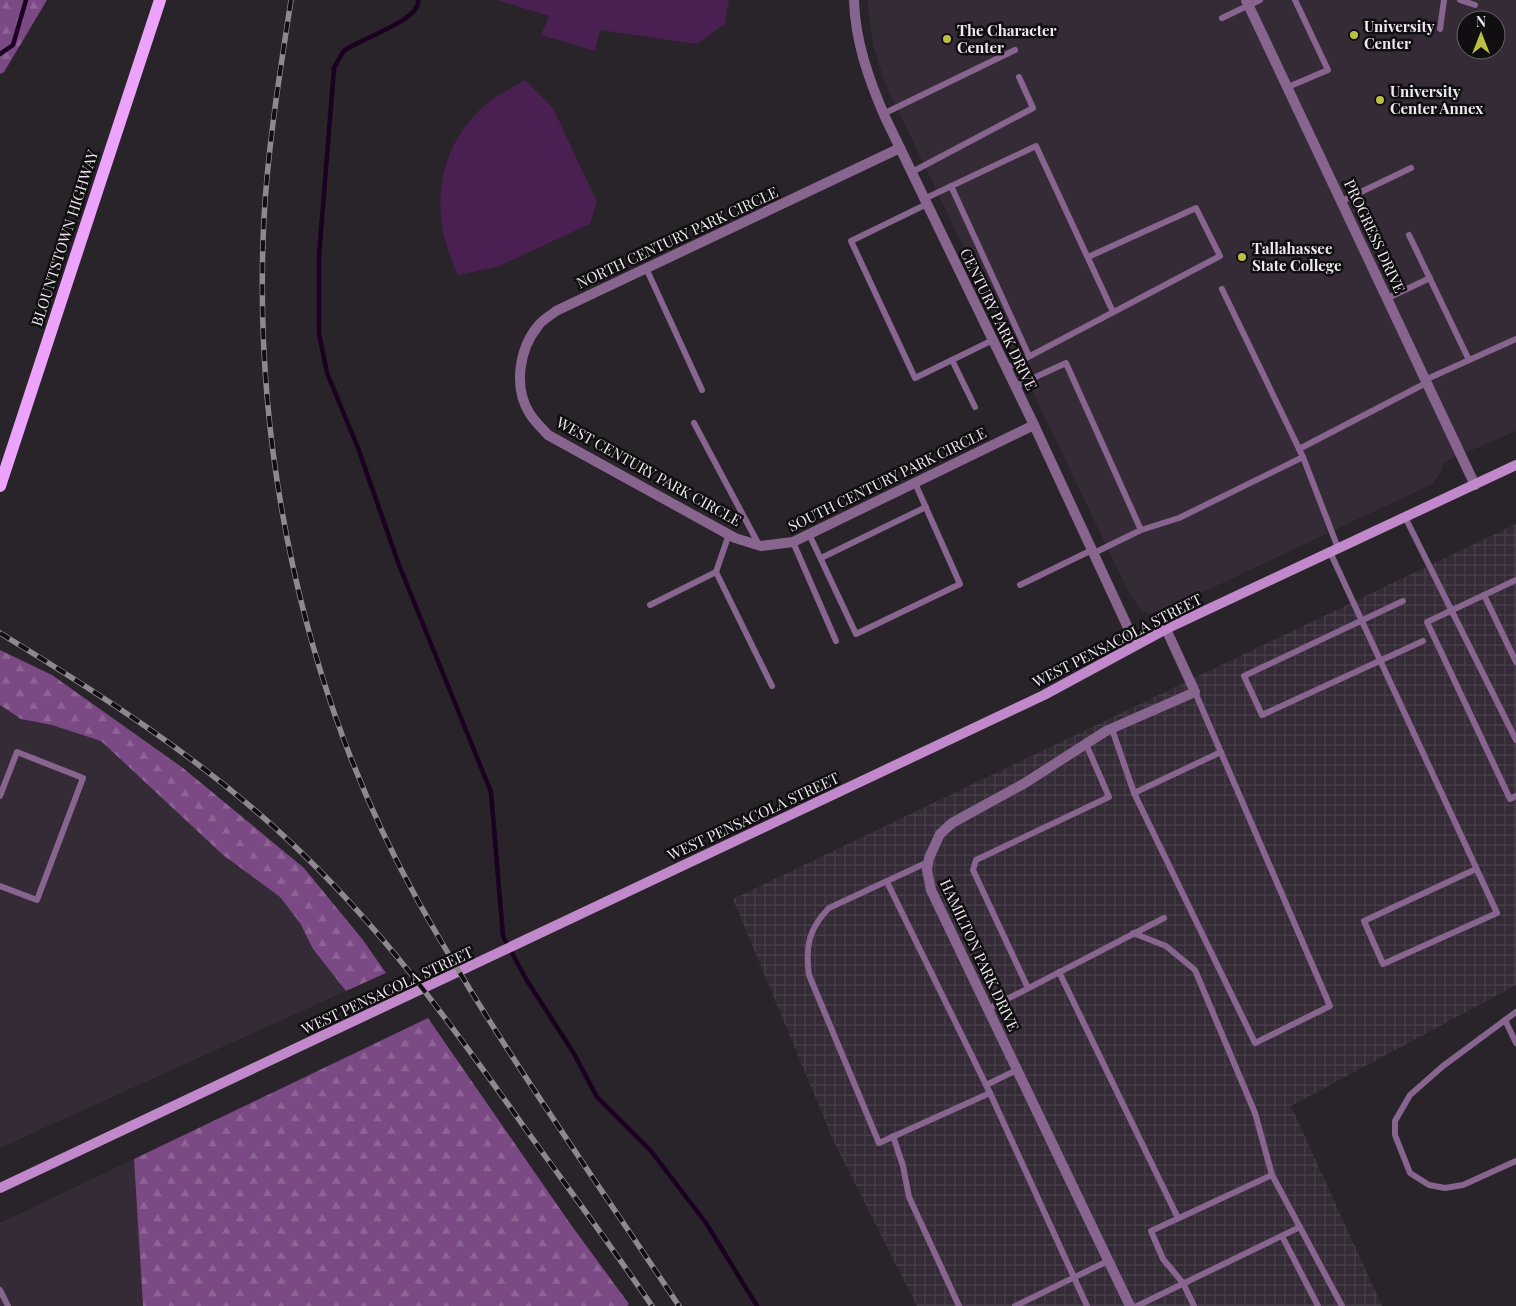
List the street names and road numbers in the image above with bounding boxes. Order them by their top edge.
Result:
street label: BLOUNTSTOWN HIGHWAY [26,147,102,329]
street label: PROGRESS DRIVE [1340,176,1410,296]
street label: NORTH CENTURY PARK CIRCLE [573,181,781,293]
street label: CENTURY PARK DRIVE [956,245,1042,393]
street label: WEST CENTURY PARK CIRCLE [552,411,745,530]
street label: SOUTH CENTURY PARK CIRCLE [784,422,990,536]
street label: WEST PENSACOLA STREET [1028,589,1205,692]
street label: WEST PENSACOLA STREET [663,767,842,865]
street label: HAMILTON PARK DRIVE [936,876,1024,1034]
street label: WEST PENSACOLA STREET [297,941,476,1039]

